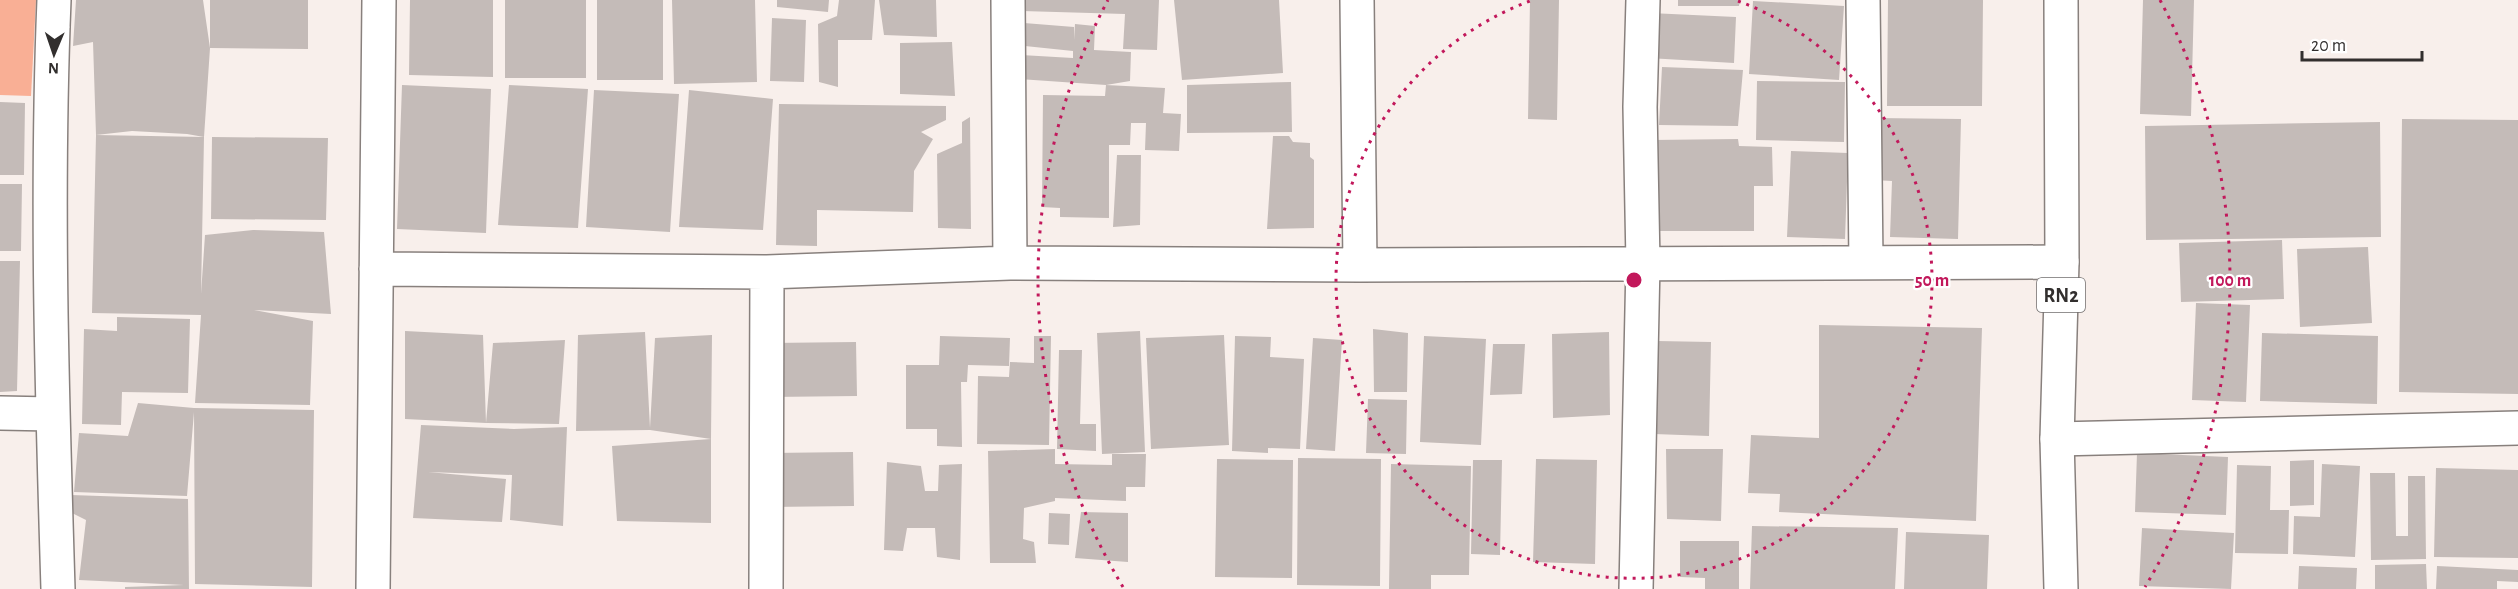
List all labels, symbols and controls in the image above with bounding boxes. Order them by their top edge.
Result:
north arrow [24,24,84,84]
scale bar [2302,24,2422,62]
text: 20 m [2311,37,2346,55]
text: N [48,60,59,76]
centre of rings [1624,270,1644,290]
text: 50 m [1915,272,1949,290]
text: 100 m [2209,272,2251,290]
road number: RN2 [2037,278,2085,312]

